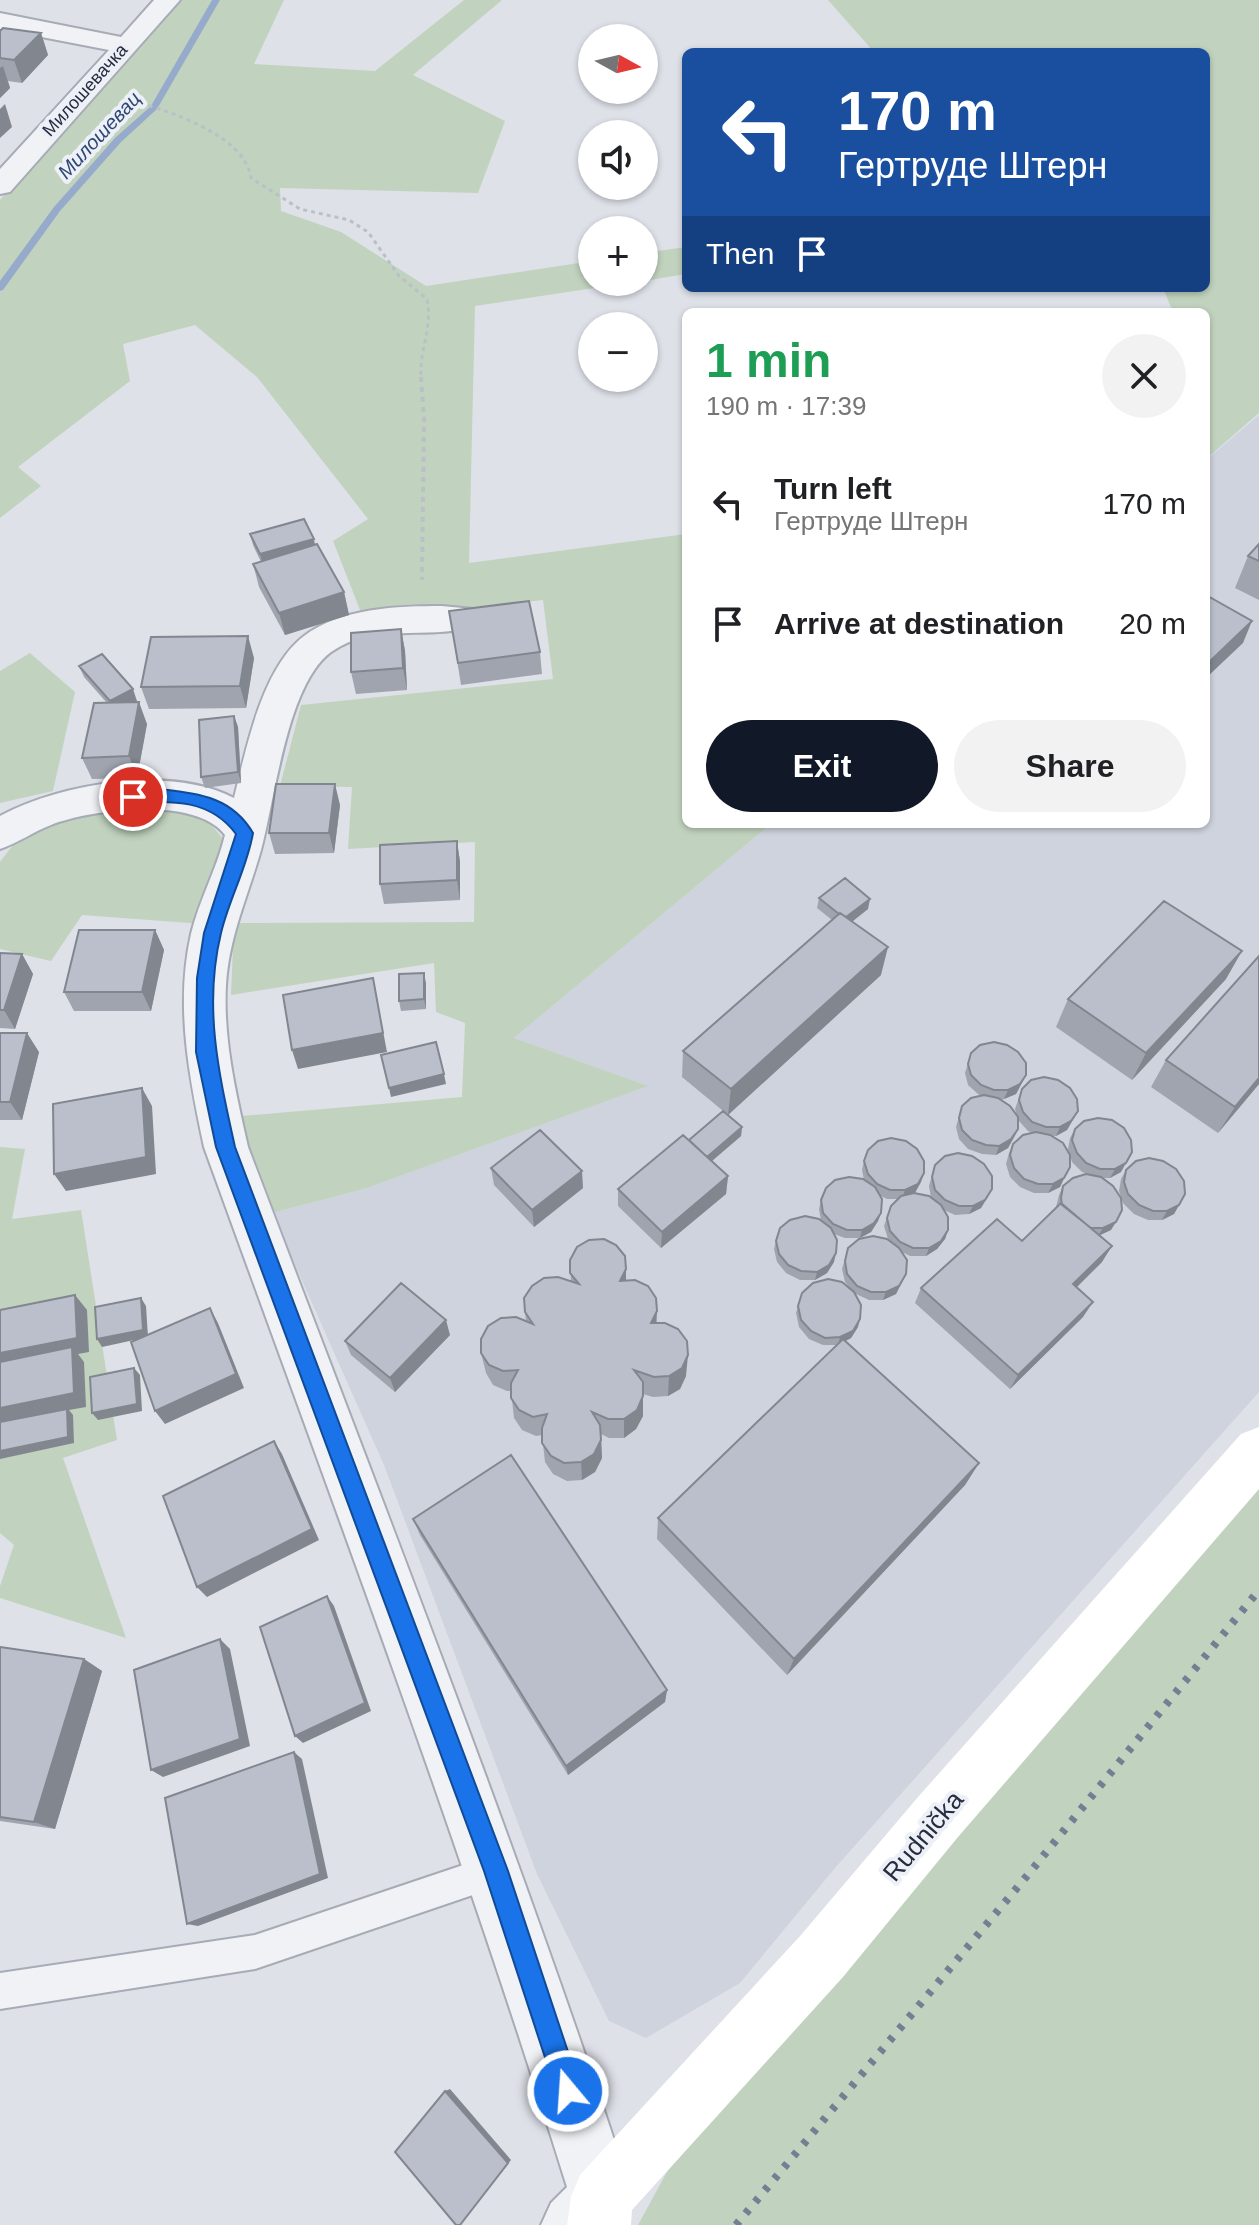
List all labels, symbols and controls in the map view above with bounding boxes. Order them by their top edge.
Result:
north arrow [578,24,658,104]
map controls [578,24,658,392]
street label: Милошевачка [38,39,132,140]
text: 170 m [838,79,997,142]
icon: left [706,80,810,184]
water label: Милошевац [53,87,145,183]
button: sound [578,120,658,200]
text: Гертруде Штерн [838,145,1107,186]
button: + [578,216,658,296]
icon: arrive [790,232,834,276]
text: Then [706,237,774,270]
button: − [578,312,658,392]
text: 1 min [706,334,831,387]
button: close [1102,334,1186,418]
text: 190 m · 17:39 [706,391,866,421]
text: Turn left [774,472,892,505]
icon: left [706,482,750,526]
text: 170 m [1103,487,1186,520]
text: Гертруде Штерн [774,506,968,536]
icon: arrive [706,602,750,646]
text: Arrive at destination [774,607,1064,640]
text: 20 m [1119,607,1186,640]
button: Exit [706,720,938,812]
button: Share [954,720,1186,812]
pin [99,763,167,831]
icon: arrive [111,775,155,819]
street label: Rudnička [877,1784,970,1887]
position arrow [526,2049,610,2133]

